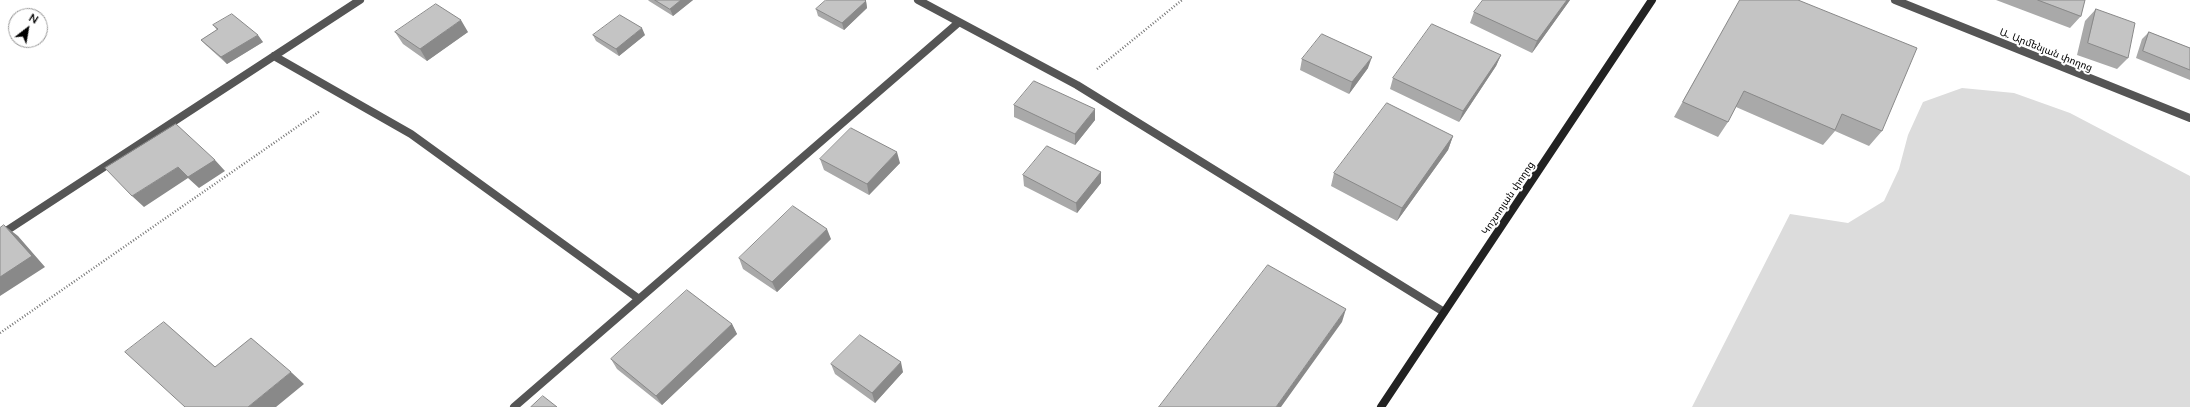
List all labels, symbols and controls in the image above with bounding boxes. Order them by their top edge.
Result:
north arrow [8,8,48,48]
text: N [27,10,41,26]
street label: Ա. Արմենյան փողոց [1998,26,2094,74]
street label: Կոշտոյան փողոց [1479,159,1537,237]

